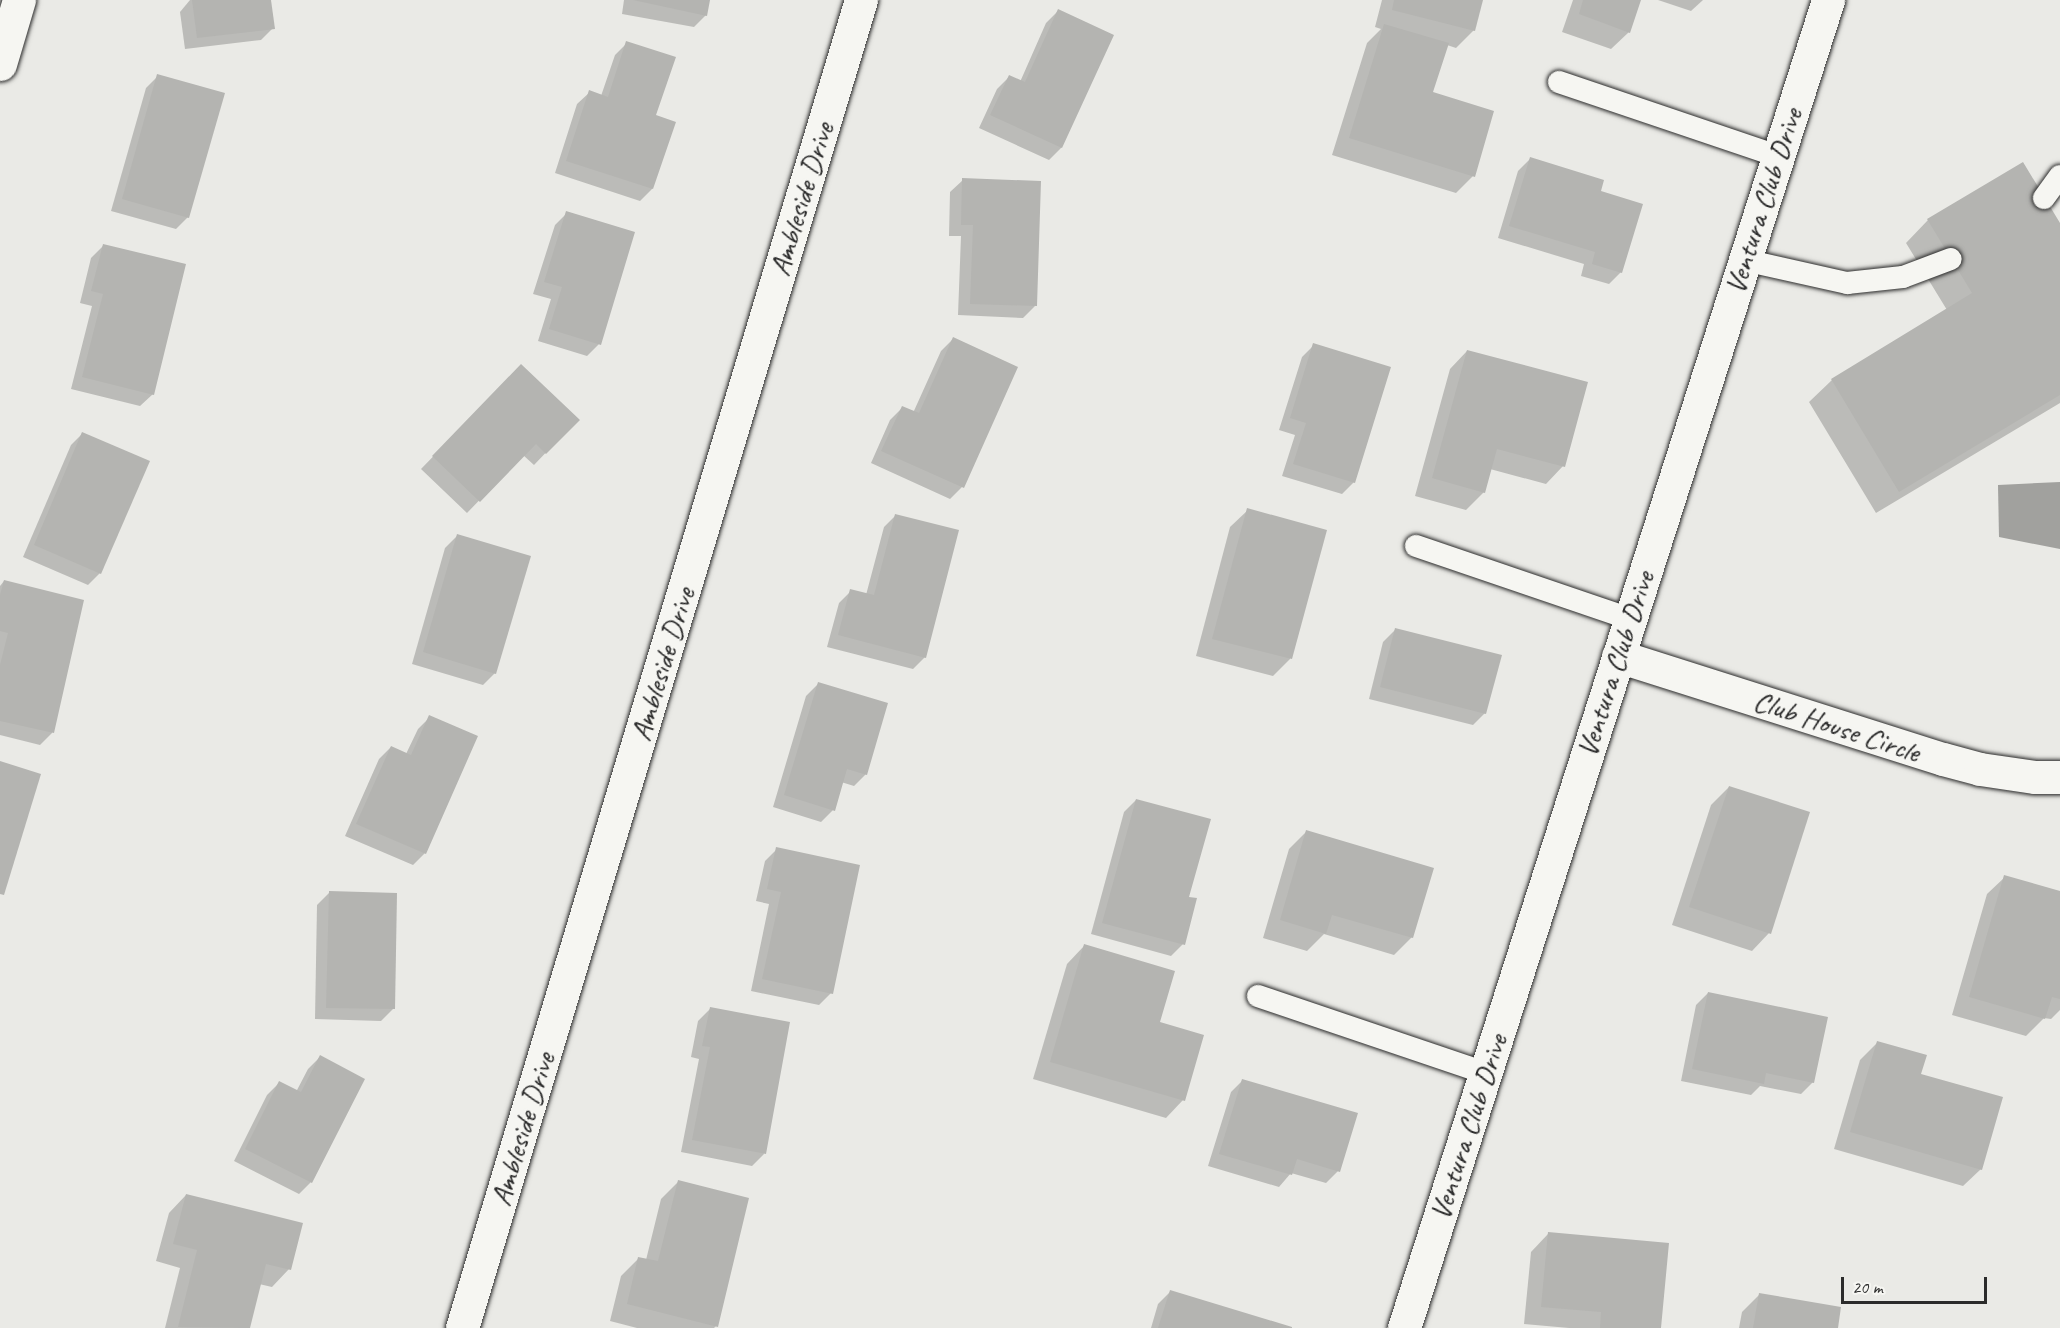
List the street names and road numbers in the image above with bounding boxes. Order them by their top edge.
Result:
street label: Ventura Club Drive [1716,104,1810,298]
street label: Ambleside Drive [761,118,841,280]
street label: Ventura Club Drive [1568,567,1662,761]
street label: Ambleside Drive [622,583,702,745]
street label: Club House Circle [1749,682,1925,770]
street label: Ventura Club Drive [1421,1030,1515,1224]
street label: Ambleside Drive [482,1048,562,1210]

